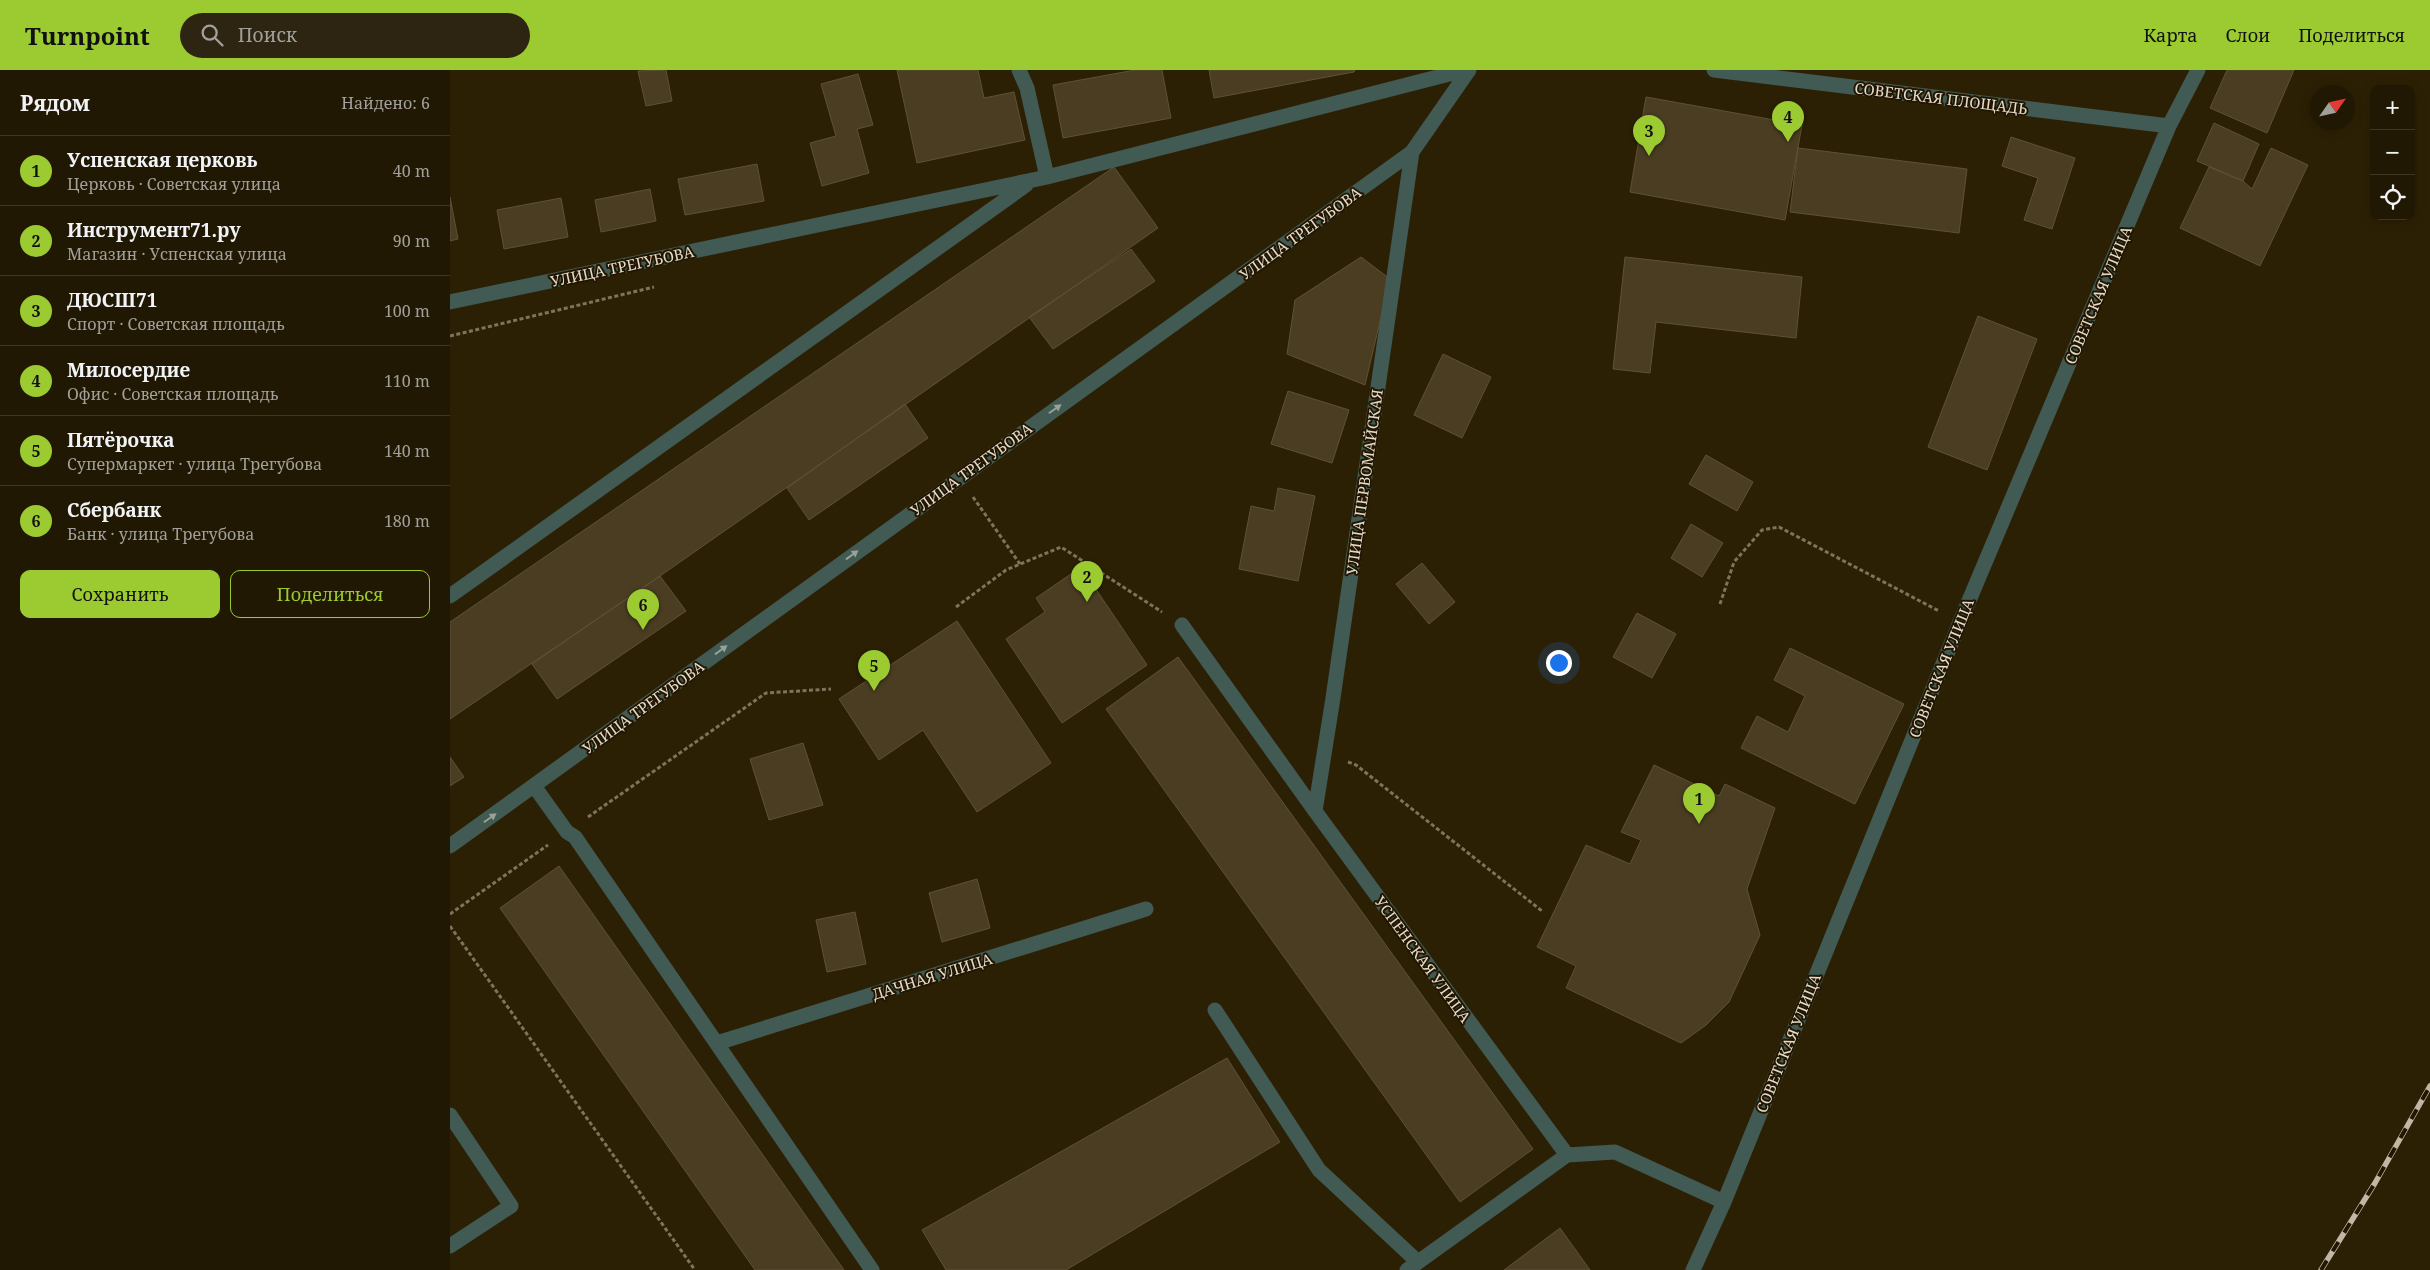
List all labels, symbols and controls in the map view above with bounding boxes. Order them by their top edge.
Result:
search box [180,13,530,58]
text: Turnpoint [25,19,150,52]
icon: search [198,21,226,49]
text: Поиск [238,22,297,48]
text: Карта [2143,23,2198,47]
text: Слои [2226,23,2270,47]
text: Поделиться [2298,23,2405,47]
street label: СОВЕТСКАЯ ПЛОЩАДЬ [1853,77,2029,119]
north arrow [2310,85,2355,130]
map controls [2370,85,2415,220]
button: + [2370,85,2415,130]
text: Рядом [20,89,90,117]
text: Найдено: 6 [341,92,430,114]
pin: 4 [1772,101,1804,142]
pin: 3 [1633,115,1665,156]
button: − [2370,130,2415,175]
text: Успенская церковь [67,147,257,173]
text: 1 [31,160,41,182]
text: 40 m [393,160,430,182]
text: Церковь · Советская улица [67,173,281,195]
button: locate [2370,175,2415,220]
street label: УЛИЦА ТРЕГУБОВА [1235,182,1365,284]
text: Инструмент71.ру [67,217,241,243]
street label: СОВЕТСКАЯ УЛИЦА [2060,222,2136,367]
text: 2 [31,230,41,252]
text: 90 m [393,230,430,252]
street label: УЛИЦА ТРЕГУБОВА [548,241,696,291]
text: Магазин · Успенская улица [67,243,287,265]
text: ДЮСШ71 [67,287,157,313]
text: 3 [31,300,41,322]
text: 100 m [384,300,430,322]
text: Спорт · Советская площадь [67,313,285,335]
text: Милосердие [67,357,190,383]
text: 4 [31,370,41,392]
text: 110 m [384,370,430,392]
text: Офис · Советская площадь [67,383,278,405]
street label: УЛИЦА ПЕРВОМАЙСКАЯ [1341,388,1387,576]
one-way arrow [1048,404,1062,414]
street label: УЛИЦА ТРЕГУБОВА [906,418,1036,520]
text: Пятёрочка [67,427,175,453]
text: 5 [31,440,41,462]
text: 140 m [384,440,430,462]
text: Супермаркет · улица Трегубова [67,453,322,475]
text: Сбербанк [67,497,161,523]
text: 6 [31,510,41,532]
text: 180 m [384,510,430,532]
text: Банк · улица Трегубова [67,523,254,545]
one-way arrow [845,550,859,560]
pin: 2 [1071,561,1103,602]
button: Сохранить [20,570,220,618]
button: Поделиться [230,570,430,618]
pin: 6 [627,589,659,630]
street label: СОВЕТСКАЯ УЛИЦА [1904,595,1978,740]
one-way arrow [714,645,727,656]
pin: 5 [858,650,890,691]
your location [1546,650,1572,676]
street label: УЛИЦА ТРЕГУБОВА [578,656,708,758]
pin: 1 [1683,783,1715,824]
one-way arrow [483,813,497,823]
street label: УСПЕНСКАЯ УЛИЦА [1370,892,1476,1026]
street label: ДАЧНАЯ УЛИЦА [870,948,995,1004]
street label: СОВЕТСКАЯ УЛИЦА [1751,970,1825,1115]

